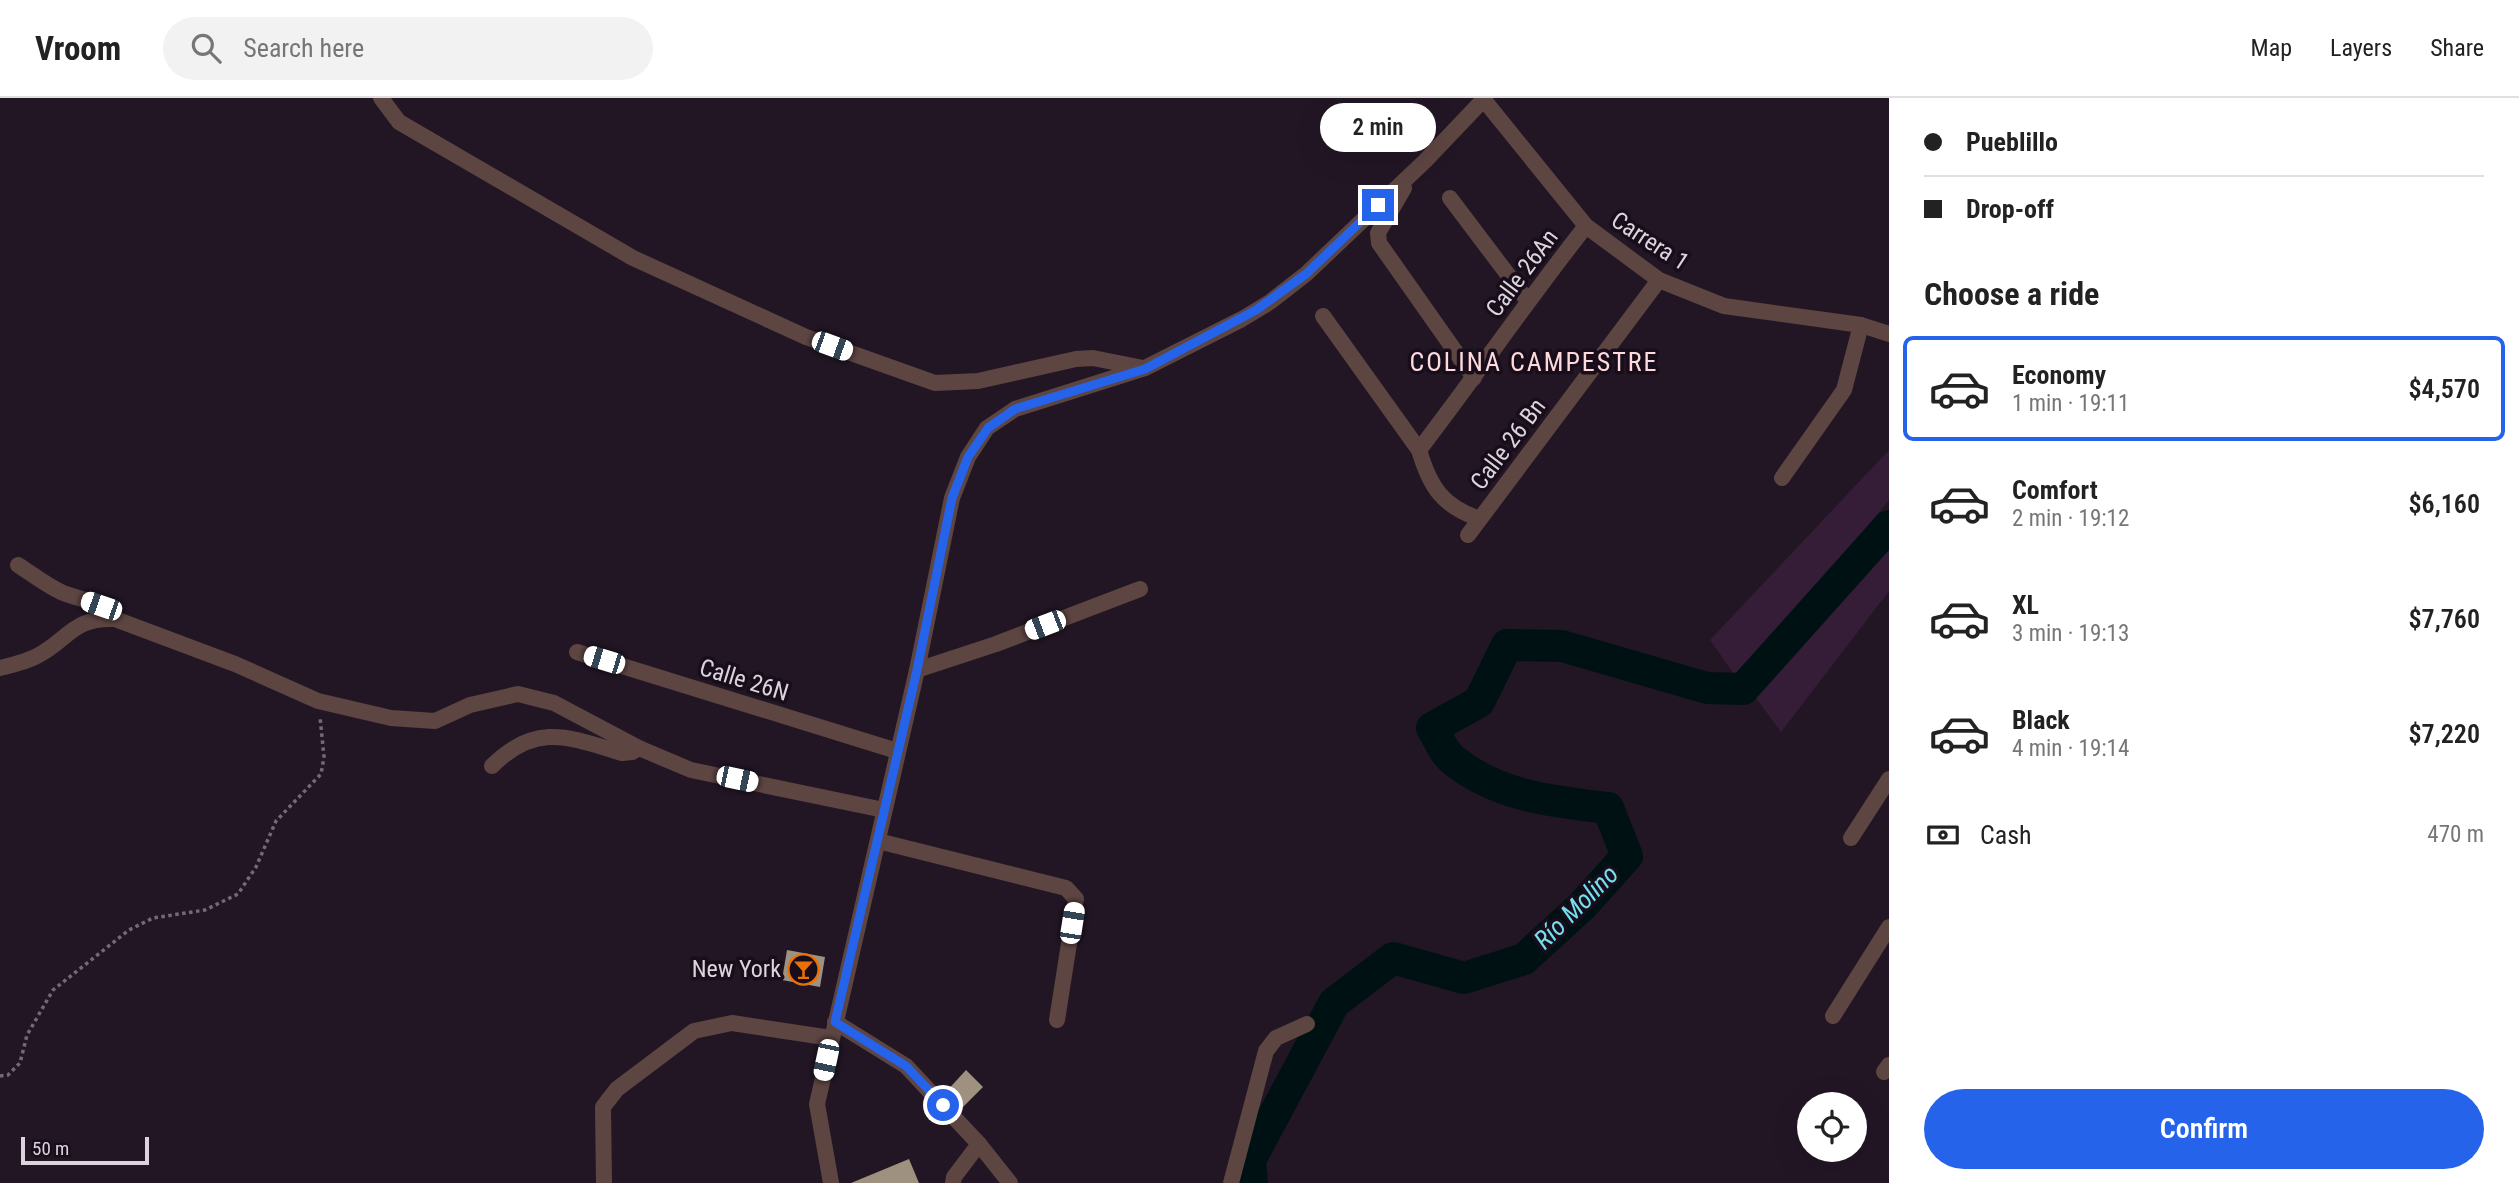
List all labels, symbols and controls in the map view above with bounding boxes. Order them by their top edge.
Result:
search box [163,17,653,80]
text: Vroom [35,29,121,68]
icon: search [187,29,225,67]
text: Search here [243,33,364,63]
text: Map [2251,34,2292,62]
text: Layers [2330,34,2392,62]
text: Share [2430,34,2484,62]
callout: 2 min [1320,104,1436,153]
text: 2 min [1353,114,1403,141]
text: Pueblillo [1966,127,2058,157]
route end [1362,189,1394,221]
text: Drop-off [1966,194,2054,224]
street label: Carrera 1 [1606,206,1694,276]
street label: Calle 26An [1480,224,1564,322]
text: Choose a ride [1924,275,2099,313]
car [809,329,856,363]
district label: COLINA CAMPESTRE [1410,347,1658,377]
icon: car [1928,357,1991,420]
text: Economy [2012,360,2106,390]
text: $4,570 [2409,374,2480,404]
text: 1 min · 19:11 [2012,390,2129,417]
street label: Calle 26 Bn [1465,393,1551,495]
icon: car [1928,472,1991,535]
text: Comfort [2012,475,2098,505]
text: $6,160 [2409,489,2480,519]
text: 2 min · 19:12 [2012,505,2129,532]
icon: car [1928,587,1991,650]
car [78,589,125,623]
text: XL [2012,590,2039,620]
text: $7,760 [2409,604,2480,634]
car [1022,608,1069,642]
text: 3 min · 19:13 [2012,620,2129,647]
car [581,644,628,676]
street label: Calle 26N [696,653,792,707]
icon: car [1928,702,1991,765]
text: Black [2012,705,2070,735]
text: $7,220 [2409,719,2480,749]
text: 4 min · 19:14 [2012,735,2129,762]
car [715,764,760,794]
icon: cash [1924,816,1962,854]
text: Cash [1980,820,2032,850]
text: 470 m [2427,821,2484,848]
water label: Río Molino [1528,859,1624,955]
car [1059,901,1086,945]
bar icon: New York [787,952,821,986]
place label: New York [692,955,781,983]
car [812,1037,841,1083]
route start [927,1089,959,1121]
button: Confirm [1924,1089,2484,1169]
map controls [1797,1092,1867,1162]
button: locate [1797,1092,1867,1162]
scale bar [21,1134,149,1166]
text: 50 m [32,1137,69,1160]

